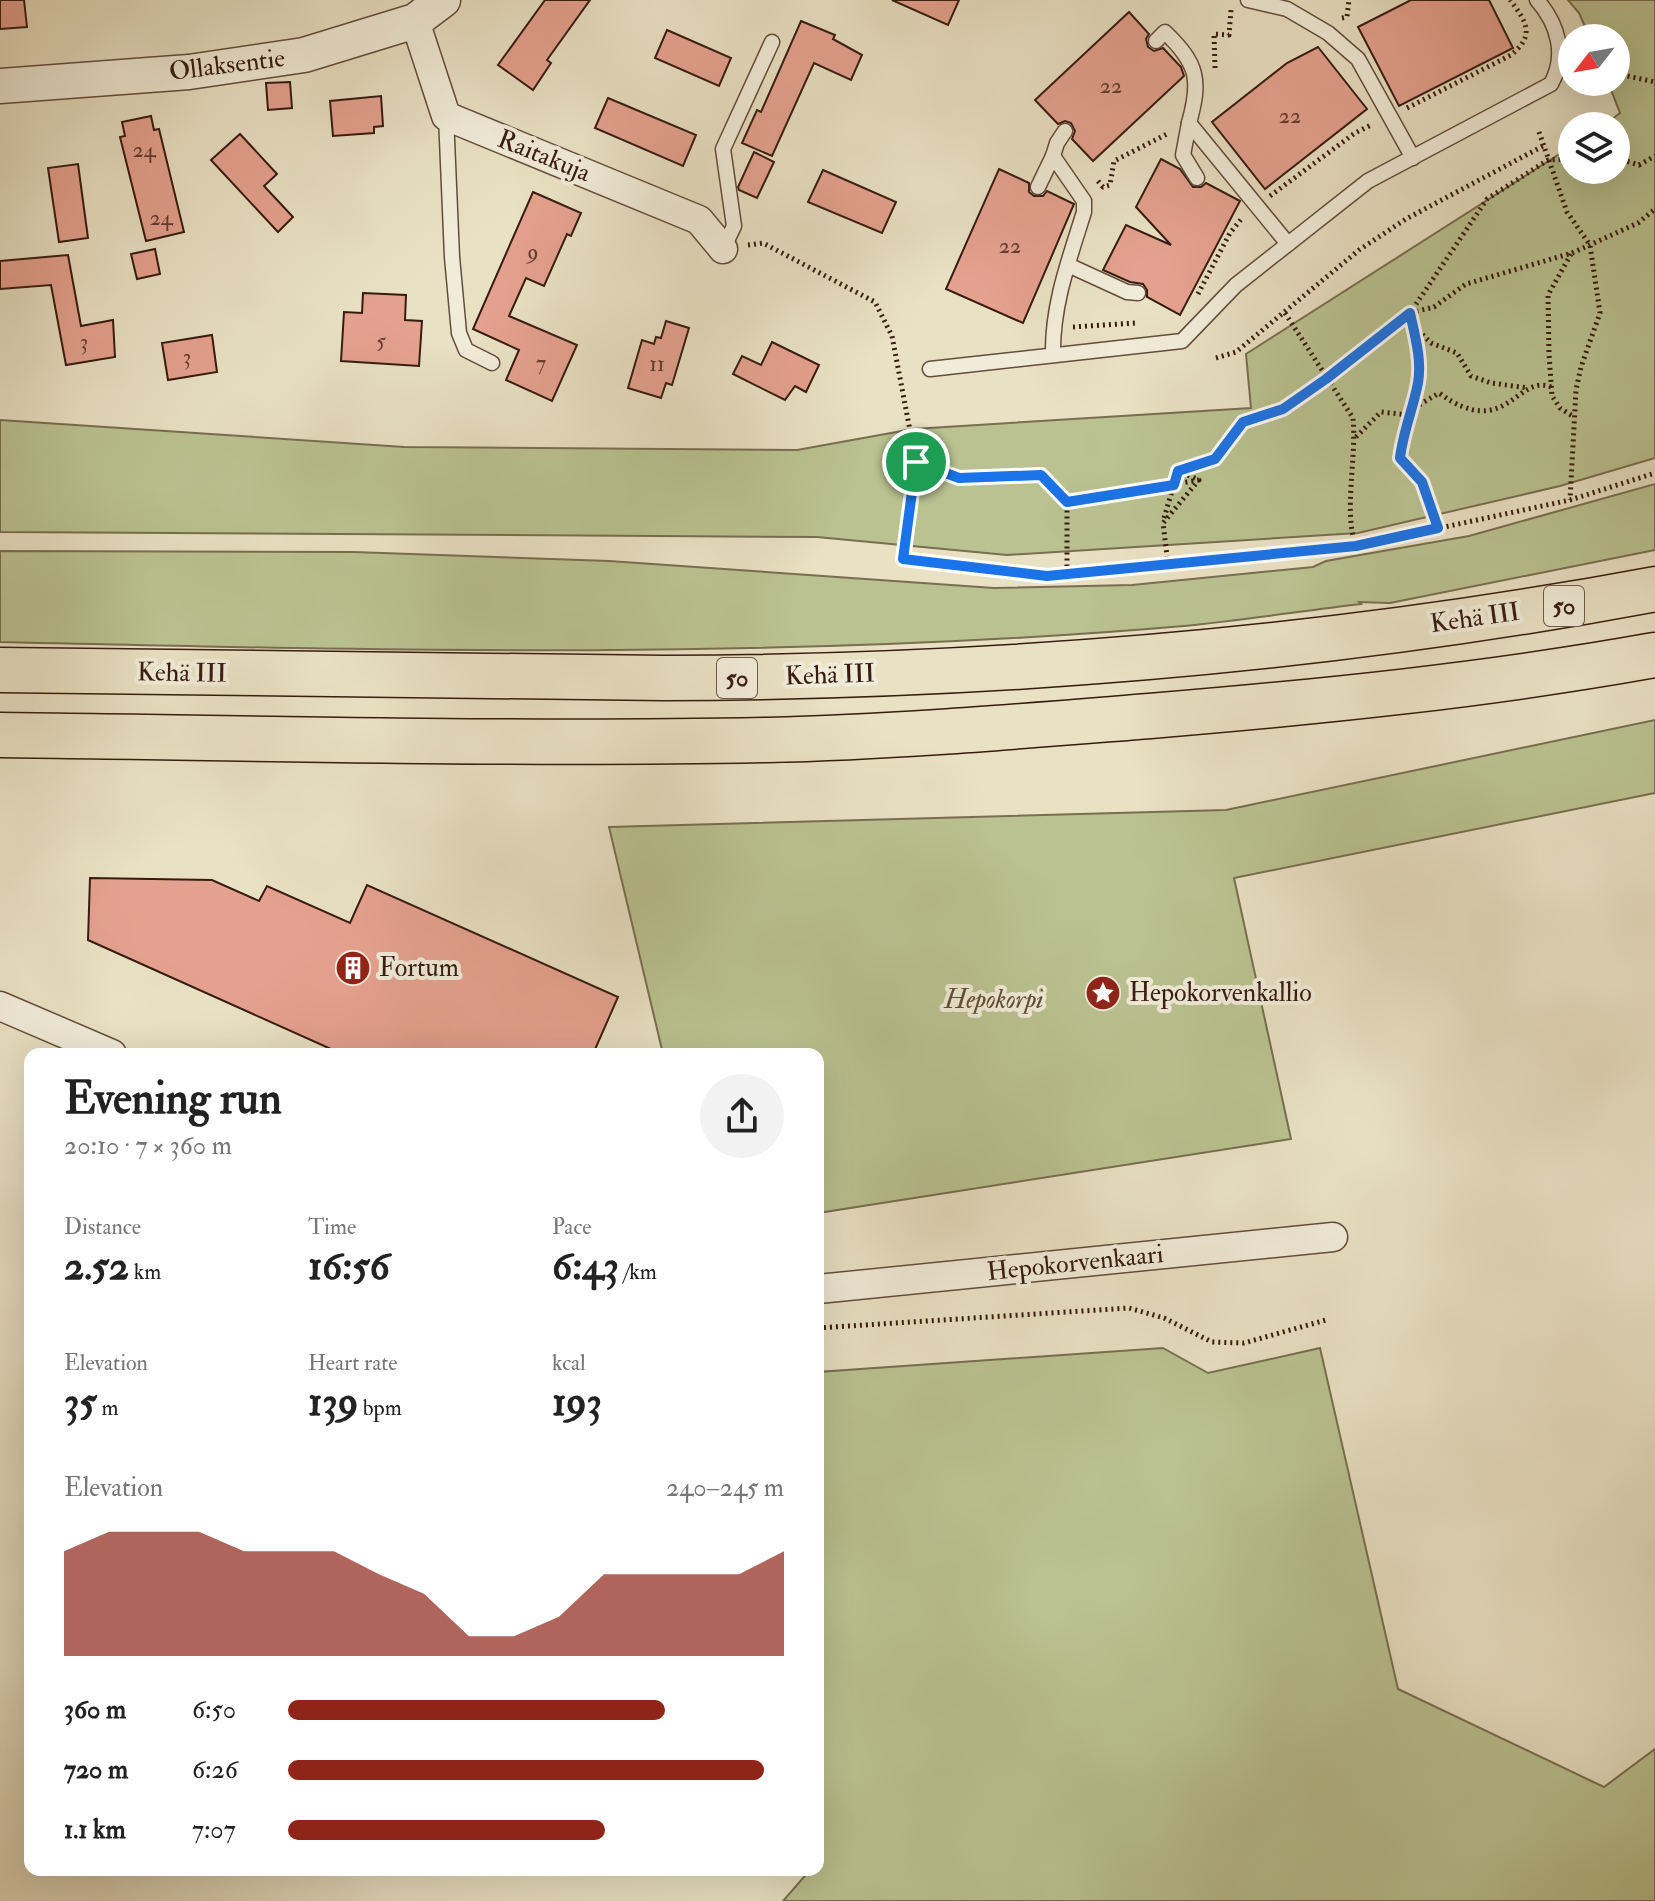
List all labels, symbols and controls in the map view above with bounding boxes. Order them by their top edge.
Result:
north arrow [1558,24,1630,96]
map controls [1558,24,1630,184]
street label: Ollaksentie [167,42,287,88]
house number: 22 [1100,72,1122,100]
house number: 22 [1279,102,1301,130]
button: layers [1558,112,1630,184]
street label: Raitakuja [493,123,596,189]
house number: 24 [132,136,157,164]
house number: 24 [149,204,174,232]
house number: 22 [999,232,1021,260]
house number: 9 [525,238,539,266]
house number: 5 [376,327,386,355]
house number: 3 [80,328,88,356]
house number: 3 [183,343,191,371]
house number: 7 [536,349,546,377]
house number: 11 [649,350,665,378]
pin [882,428,950,496]
icon: arrive [894,440,938,484]
road number: 50 [1544,586,1584,626]
street label: Kehä III [1428,596,1522,640]
street label: Kehä III [137,656,227,690]
street label: Kehä III [784,657,876,693]
road number: 50 [717,658,757,698]
building icon: Fortum [334,949,372,987]
place label: Fortum [379,952,459,984]
place icon: Hepokorvenkallio [1084,974,1122,1012]
place label: Hepokorvenkallio [1129,977,1312,1010]
park label: Hepokorpi [944,984,1043,1016]
text: Evening run [64,1072,282,1127]
button: share [700,1074,784,1158]
text: 20:10 · 7 × 360 m [64,1130,232,1162]
text: Distance [64,1213,141,1241]
text: Time [308,1213,356,1241]
text: Pace [552,1213,591,1241]
street label: Hepokorvenkaari [985,1238,1165,1289]
text: 2.52 [64,1241,129,1292]
text: 16:56 [308,1241,390,1292]
text: 6:43 [552,1241,619,1292]
text: km [129,1258,161,1286]
text: /km [619,1258,657,1286]
text: Elevation [64,1349,148,1377]
text: Heart rate [308,1349,398,1377]
text: kcal [552,1349,586,1377]
text: 35 [64,1377,97,1428]
text: 139 [308,1377,358,1428]
text: 193 [552,1377,602,1428]
text: m [97,1394,119,1422]
text: bpm [358,1394,402,1422]
text: Elevation [64,1472,163,1504]
text: 240–245 m [666,1472,784,1504]
text: 360 m [64,1694,126,1726]
text: 6:50 [192,1694,236,1726]
text: 720 m [64,1754,128,1786]
text: 6:26 [192,1754,238,1786]
text: 1.1 km [64,1814,126,1846]
text: 7:07 [192,1814,236,1846]

